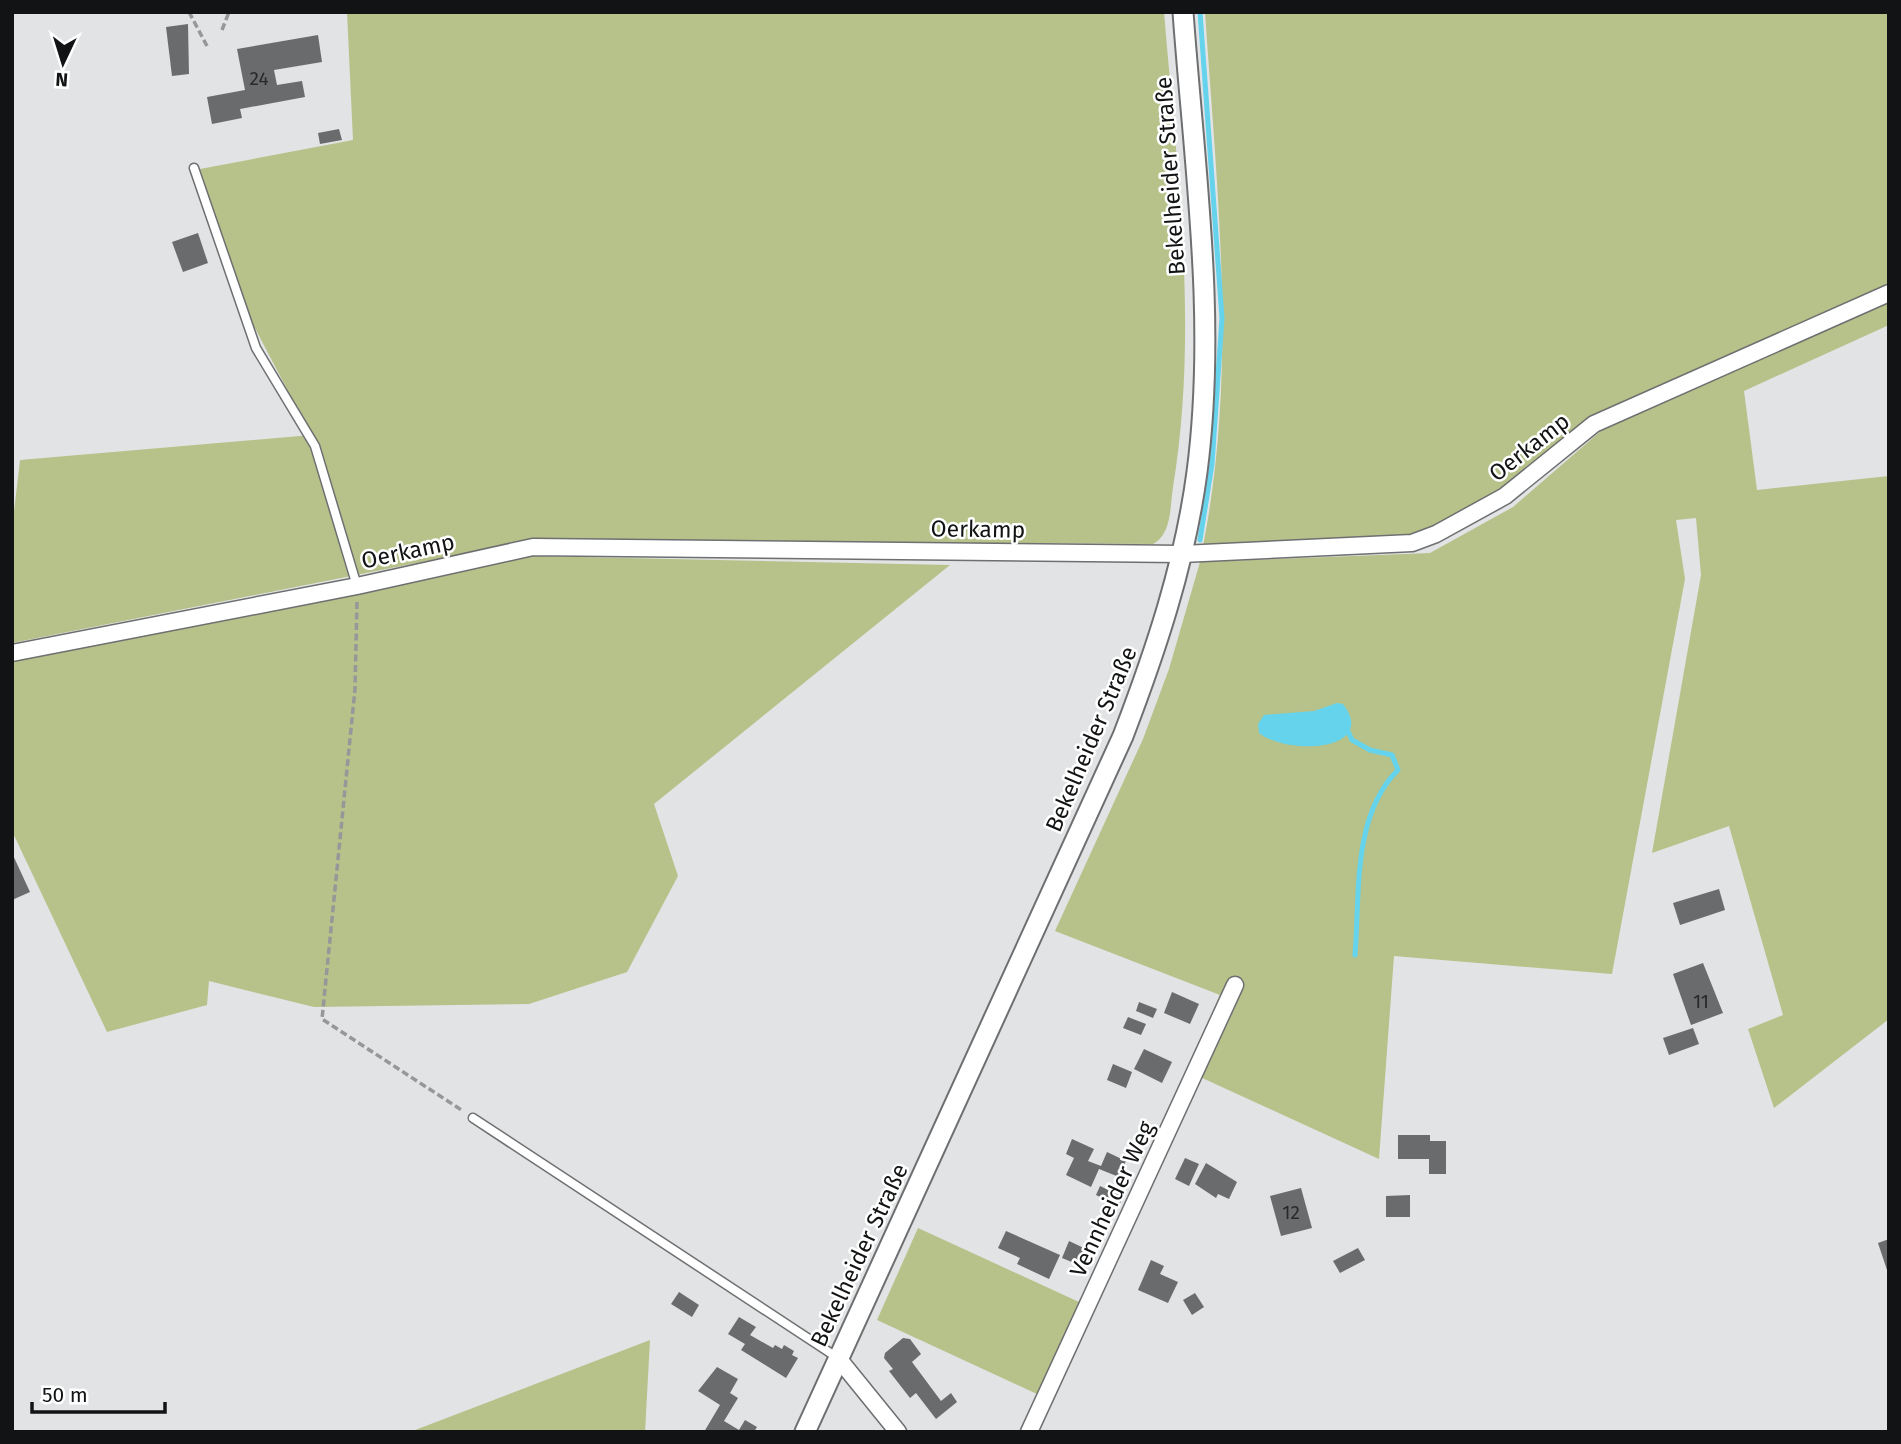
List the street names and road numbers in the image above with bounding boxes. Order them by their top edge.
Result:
street label: Bekelheider Straße [1149,76,1191,276]
street label: Oerkamp [1483,407,1575,487]
street label: Oerkamp [930,514,1026,544]
street label: Oerkamp [359,527,457,575]
street label: Bekelheider Straße [1039,642,1143,836]
street label: Vennheider Weg [1064,1117,1160,1281]
street label: Bekelheider Straße [804,1159,914,1351]

